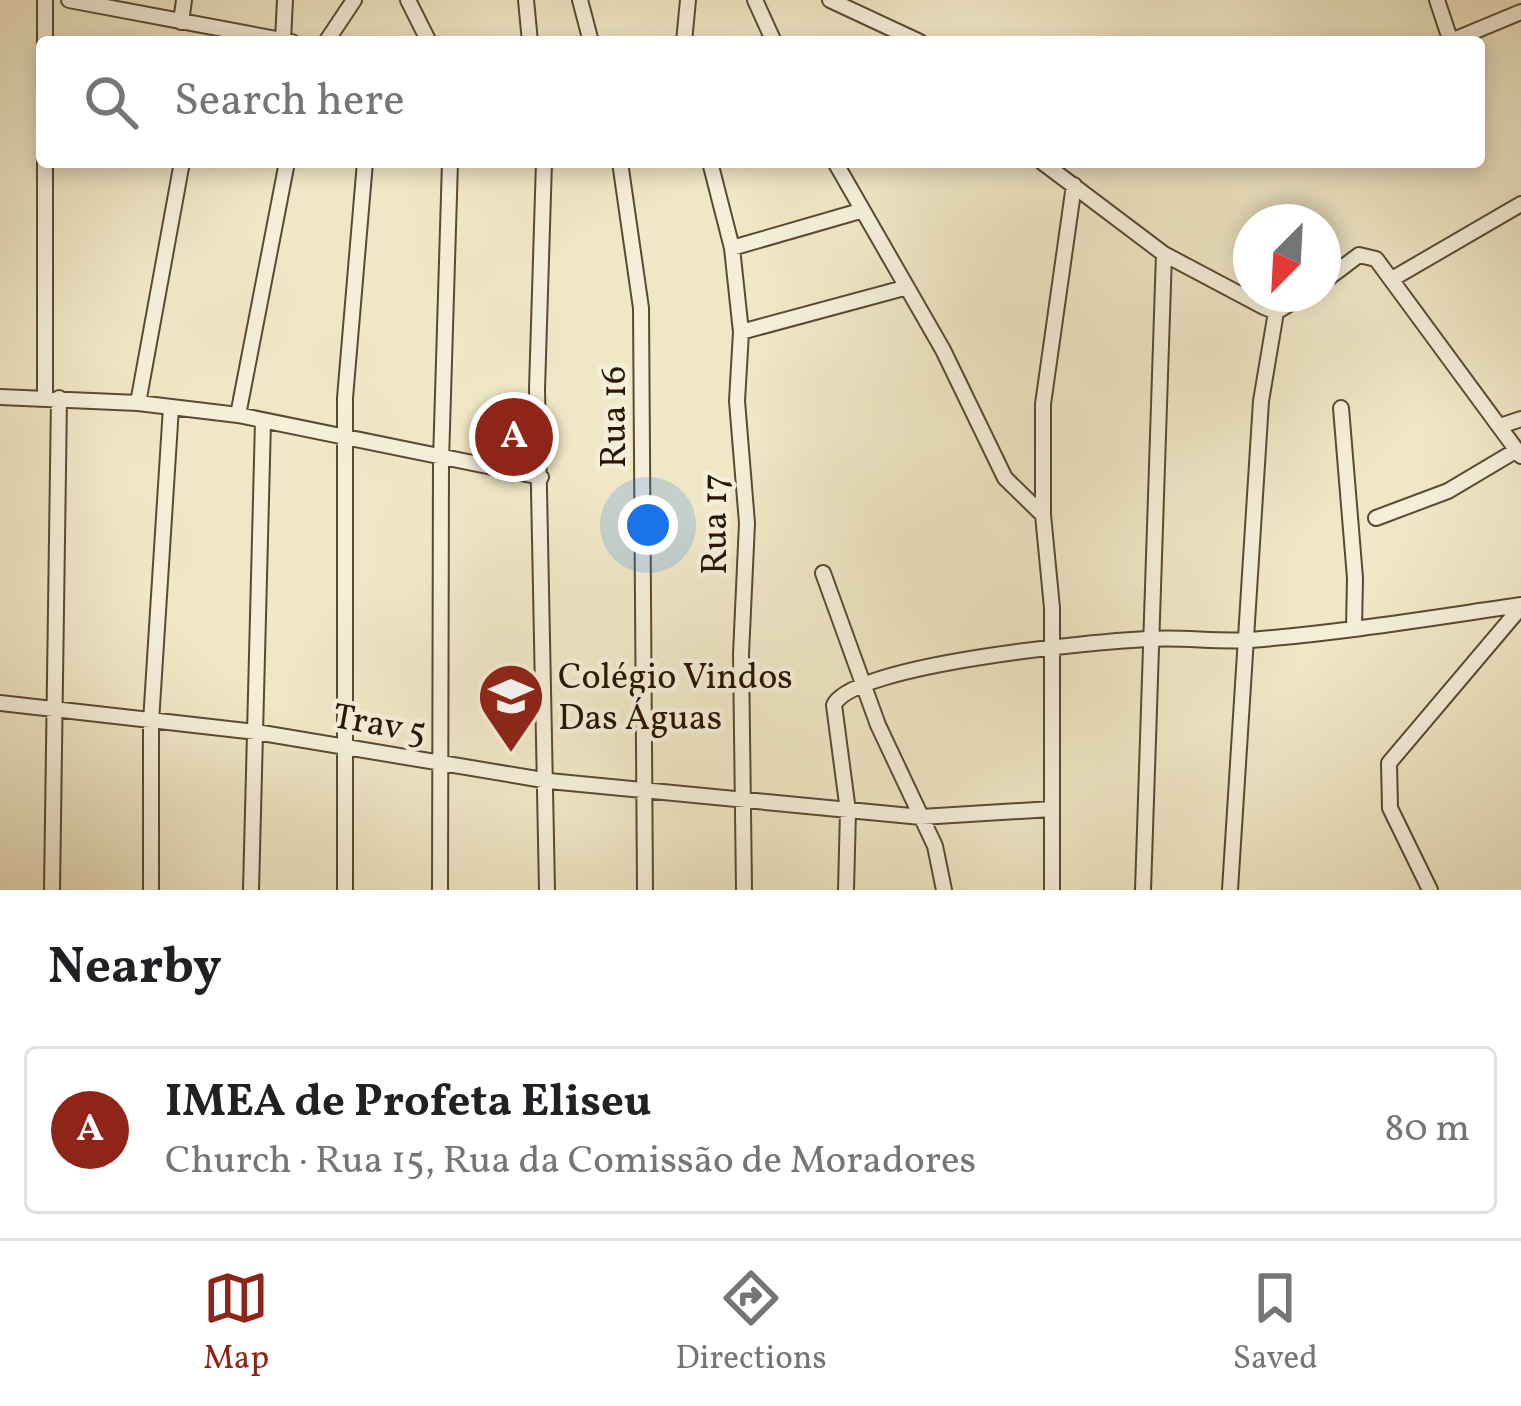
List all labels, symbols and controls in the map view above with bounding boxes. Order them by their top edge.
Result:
search box [36,36,1485,168]
icon: search [78,69,144,135]
text: Search here [174,71,405,134]
north arrow [1233,204,1341,312]
street label: Rua 16 [591,366,641,468]
pin: A [475,392,553,482]
street label: Rua 17 [692,473,742,575]
your location [618,495,678,555]
place label: Colégio Vindos Das Águas [558,654,793,745]
school or university icon: Colégio Vindos Das Águas [476,661,546,755]
street label: Trav 5 [329,693,430,759]
text: Nearby [48,933,222,1004]
text: IMEA de Profeta Eliseu [165,1072,652,1135]
text: A [76,1103,104,1157]
text: 80 m [1384,1103,1470,1157]
text: Church · Rua 15, Rua da Comissão de Moradores [165,1135,976,1189]
tab: Map [203,1265,269,1383]
tab: Directions [675,1265,827,1383]
tab: Saved [1233,1265,1318,1383]

